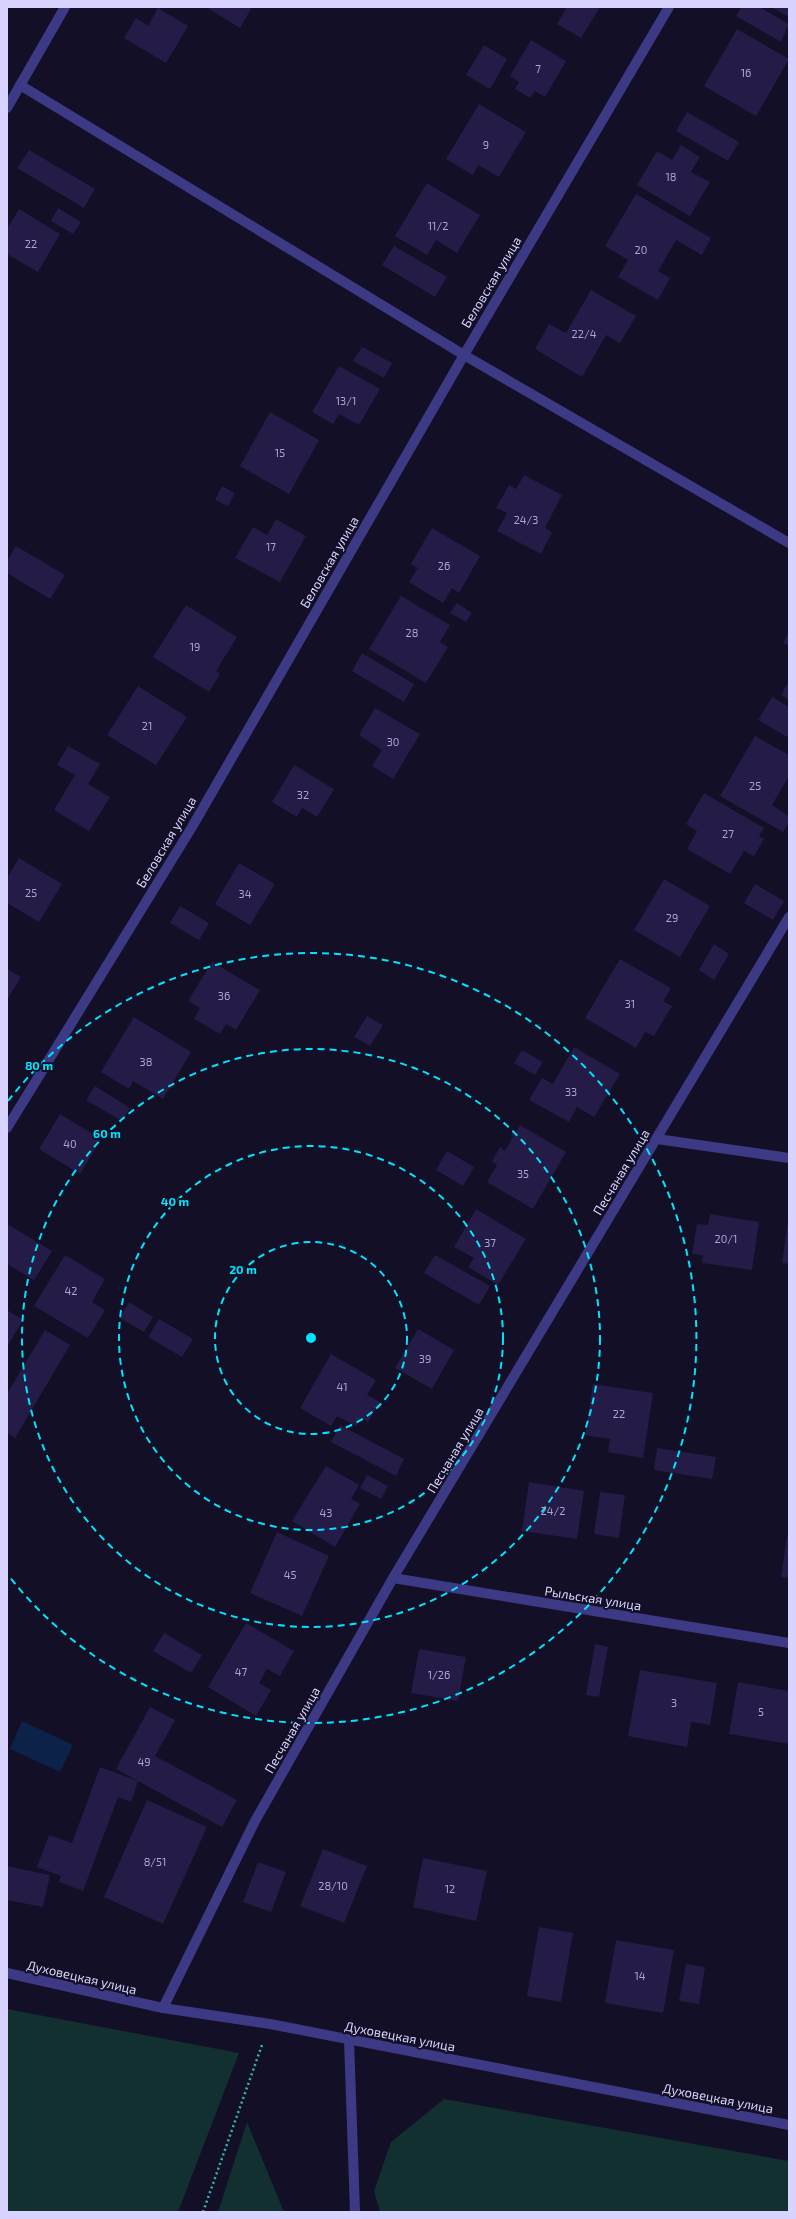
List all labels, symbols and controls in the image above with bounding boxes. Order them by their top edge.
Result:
house number: 7 [535,62,541,75]
house number: 16 [741,66,751,79]
house number: 9 [483,138,489,151]
house number: 18 [665,170,677,183]
house number: 11/2 [428,219,448,232]
street label: Беловская улица [457,234,525,330]
house number: 22 [25,237,37,250]
house number: 20 [635,243,647,256]
house number: 22/4 [572,327,597,340]
house number: 13/1 [336,394,356,407]
house number: 15 [275,446,285,459]
street label: Беловская улица [296,513,362,611]
house number: 24/3 [514,513,538,526]
house number: 17 [266,540,276,553]
house number: 26 [438,559,450,572]
house number: 28 [406,626,418,639]
house number: 19 [190,640,200,653]
house number: 21 [142,719,152,732]
house number: 30 [387,735,399,748]
house number: 25 [749,779,761,792]
house number: 32 [297,788,309,801]
street label: Беловская улица [132,794,200,890]
house number: 27 [722,827,734,840]
house number: 25 [25,886,37,899]
house number: 34 [239,887,252,900]
house number: 29 [666,911,678,924]
house number: 36 [218,989,230,1002]
house number: 31 [625,997,635,1010]
house number: 38 [140,1055,152,1068]
text: 80 m [25,1058,53,1072]
house number: 33 [565,1085,577,1098]
text: 60 m [93,1126,121,1140]
street label: Песчаная улица [589,1126,653,1218]
house number: 40 [63,1137,77,1150]
house number: 35 [517,1167,529,1180]
text: 40 m [161,1194,189,1208]
house number: 20/1 [715,1232,737,1245]
house number: 37 [484,1236,496,1249]
text: 20 m [229,1262,257,1276]
house number: 42 [65,1284,77,1297]
centre of rings [304,1331,318,1345]
house number: 39 [419,1352,431,1365]
house number: 41 [336,1380,348,1393]
street label: Песчаная улица [423,1404,487,1496]
house number: 22 [613,1407,625,1420]
house number: 24/2 [541,1504,565,1517]
house number: 43 [320,1506,332,1519]
house number: 45 [284,1568,296,1581]
street label: Рыльская улица [543,1582,643,1614]
house number: 47 [235,1665,248,1678]
house number: 1/26 [428,1668,450,1681]
street label: Песчаная улица [261,1684,323,1776]
house number: 3 [671,1696,677,1709]
house number: 5 [758,1705,764,1718]
house number: 49 [137,1755,151,1768]
house number: 8/51 [144,1855,166,1868]
house number: 28/10 [318,1879,348,1892]
house number: 12 [445,1882,455,1895]
street label: Духовецкая улица [25,1957,139,1997]
house number: 14 [634,1969,646,1982]
street label: Духовецкая улица [343,2017,457,2055]
street label: Духовецкая улица [661,2079,775,2117]

